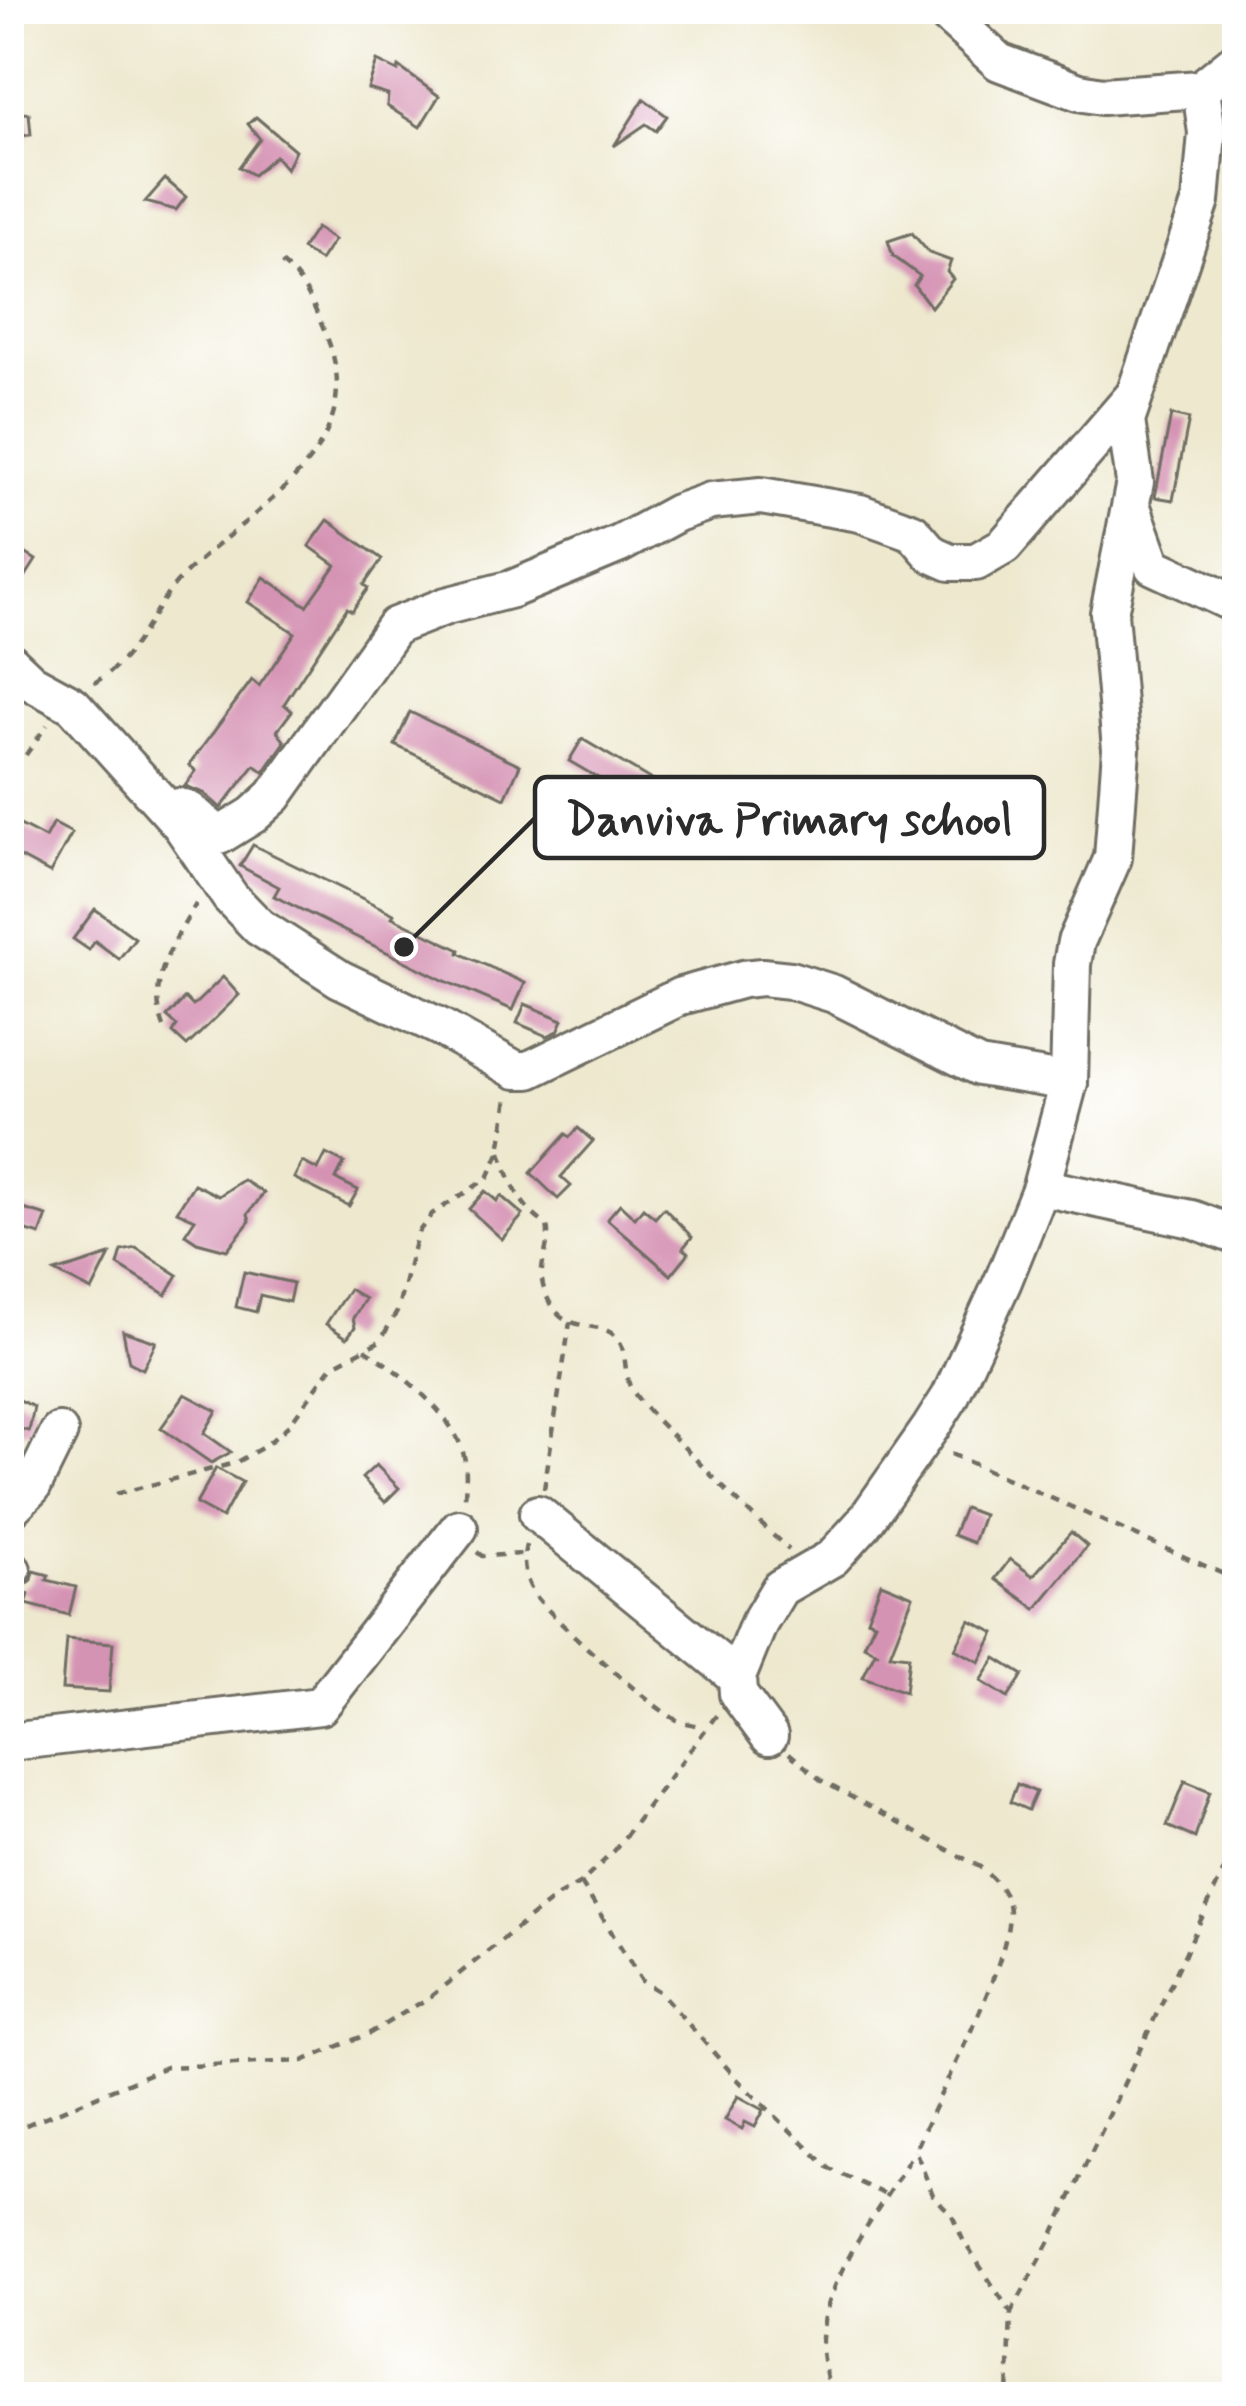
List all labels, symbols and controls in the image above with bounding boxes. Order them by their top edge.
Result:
callout: Danviva Primary school [535,777,1044,858]
text: Danviva Primary school [566,792,1012,851]

